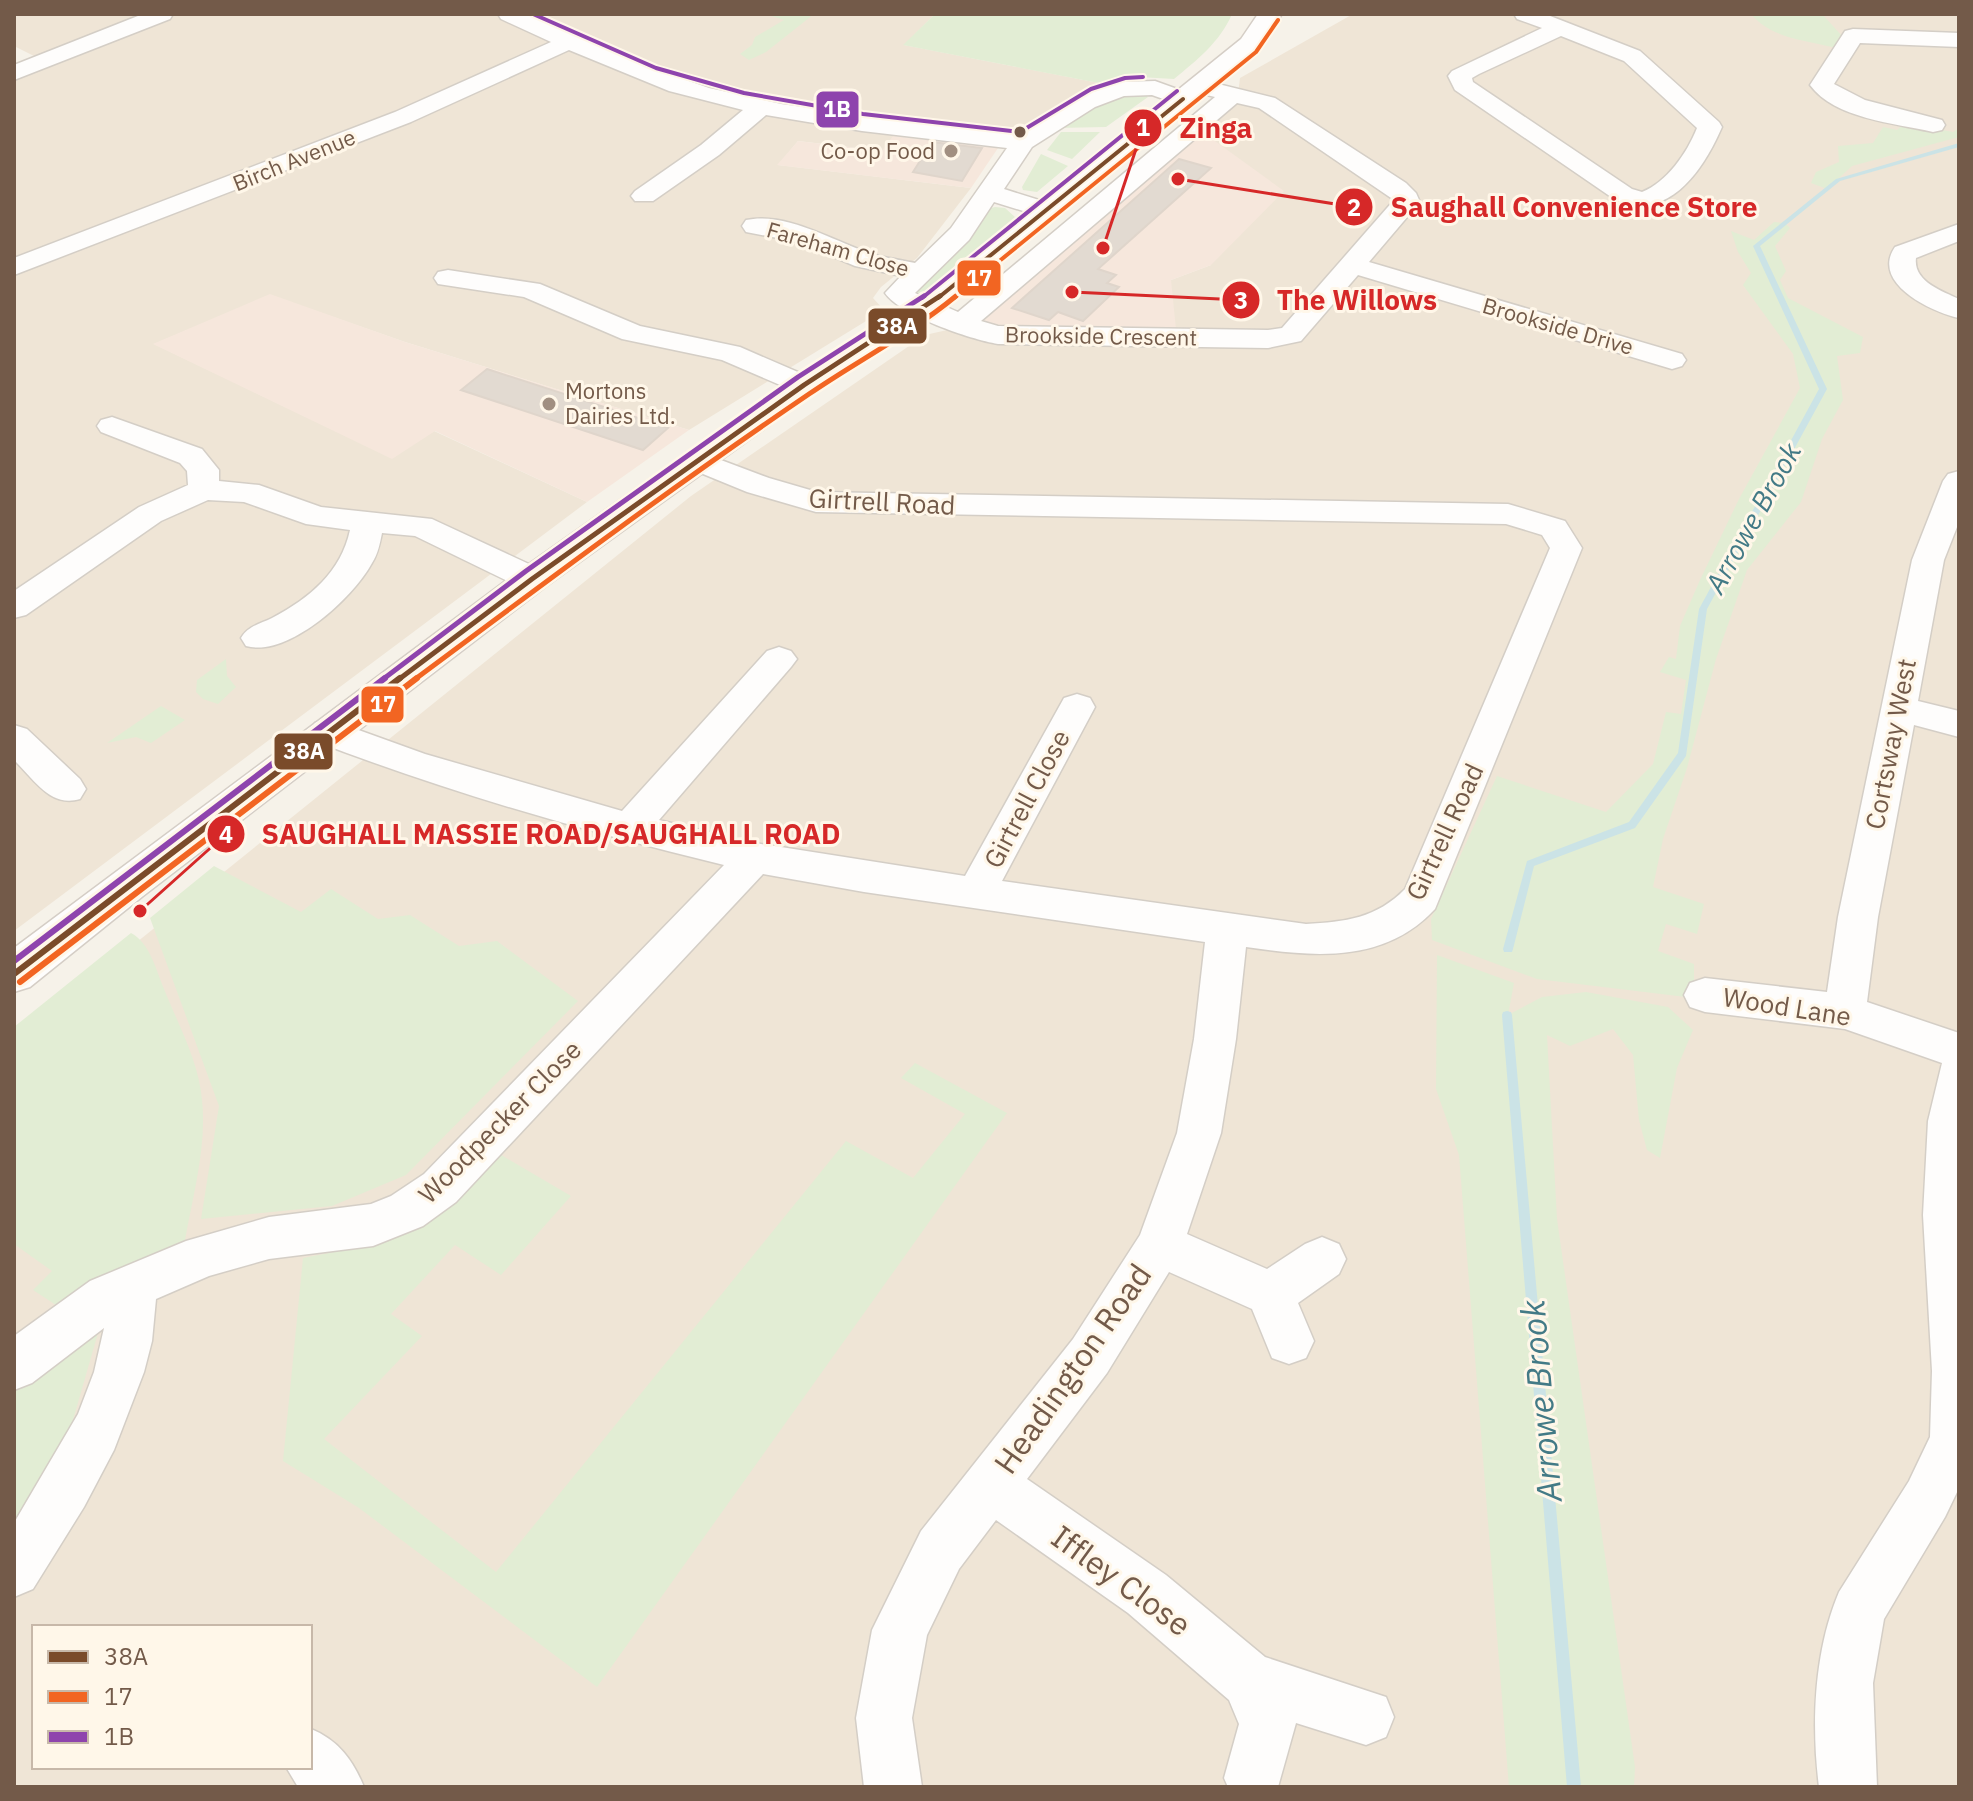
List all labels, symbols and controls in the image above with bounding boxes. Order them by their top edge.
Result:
line badge: 1B [815,90,860,129]
text: 1B [823,94,851,123]
callout: Zinga [1123,102,1268,154]
text: Zinga [1179,109,1253,146]
text: 1 [1136,111,1150,143]
street label: Birch Avenue [228,122,360,197]
unlabelled marker [1012,124,1028,140]
place label: Co-op Food [820,136,935,165]
marker: Co-op Food [942,142,960,160]
callout: Saughall Convenience Store [1334,181,1773,233]
text: Saughall Convenience Store [1390,188,1758,225]
text: 2 [1347,191,1361,223]
street label: Fareham Close [764,214,913,283]
line badge: 17 [956,259,1002,297]
text: 17 [966,263,992,292]
callout: The Willows [1221,274,1453,326]
text: The Willows [1277,281,1437,318]
text: 3 [1234,284,1248,316]
street label: Brookside Drive [1479,290,1637,361]
line badge: 38A [867,307,928,345]
text: 38A [876,311,918,340]
street label: Brookside Crescent [1005,319,1197,352]
place label: Mortons Dairies Ltd. [565,376,676,430]
marker: Mortons Dairies Ltd. [540,395,558,413]
water label: Arrowe Brook [1696,436,1809,600]
street label: Girtrell Road [808,480,956,522]
street label: Cortsway West [1857,656,1923,832]
line badge: 17 [360,685,405,724]
text: 17 [370,689,396,718]
street label: Girtrell Close [975,723,1077,874]
line badge: 38A [273,732,334,771]
text: 38A [283,736,325,765]
street label: Girtrell Road [1398,758,1491,905]
callout: SAUGHALL MASSIE ROAD/SAUGHALL ROAD [206,808,856,860]
text: SAUGHALL MASSIE ROAD/SAUGHALL ROAD [262,815,840,852]
text: 4 [219,818,233,850]
street label: Wood Lane [1721,979,1854,1033]
street label: Woodpecker Close [410,1032,588,1210]
street label: Headington Road [984,1255,1160,1482]
water label: Arrowe Brook [1509,1297,1571,1505]
street label: Iffley Close [1043,1515,1200,1645]
legend [32,1625,312,1769]
text: 38A [104,1640,148,1672]
text: 17 [104,1680,133,1712]
text: 1B [104,1720,134,1752]

